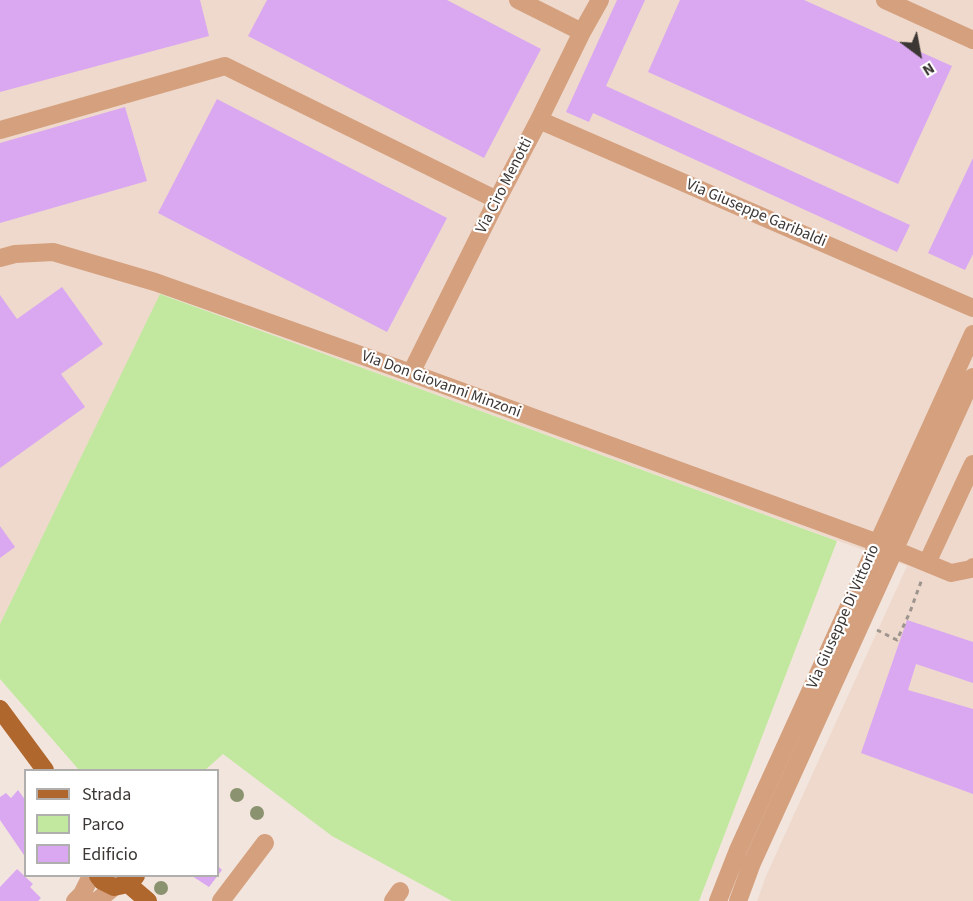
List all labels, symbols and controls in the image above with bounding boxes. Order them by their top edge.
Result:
north arrow [889,24,949,84]
text: N [918,57,939,81]
street label: Via Ciro Menotti [473,135,537,237]
street label: Via Giuseppe Garibaldi [683,176,829,252]
street label: Via Don Giovanni Minzoni [359,347,523,423]
street label: Via Giuseppe Di Vittorio [804,542,884,692]
legend [24,769,219,877]
text: Strada [82,782,131,807]
text: Parco [82,812,124,837]
text: Edificio [82,842,138,867]

